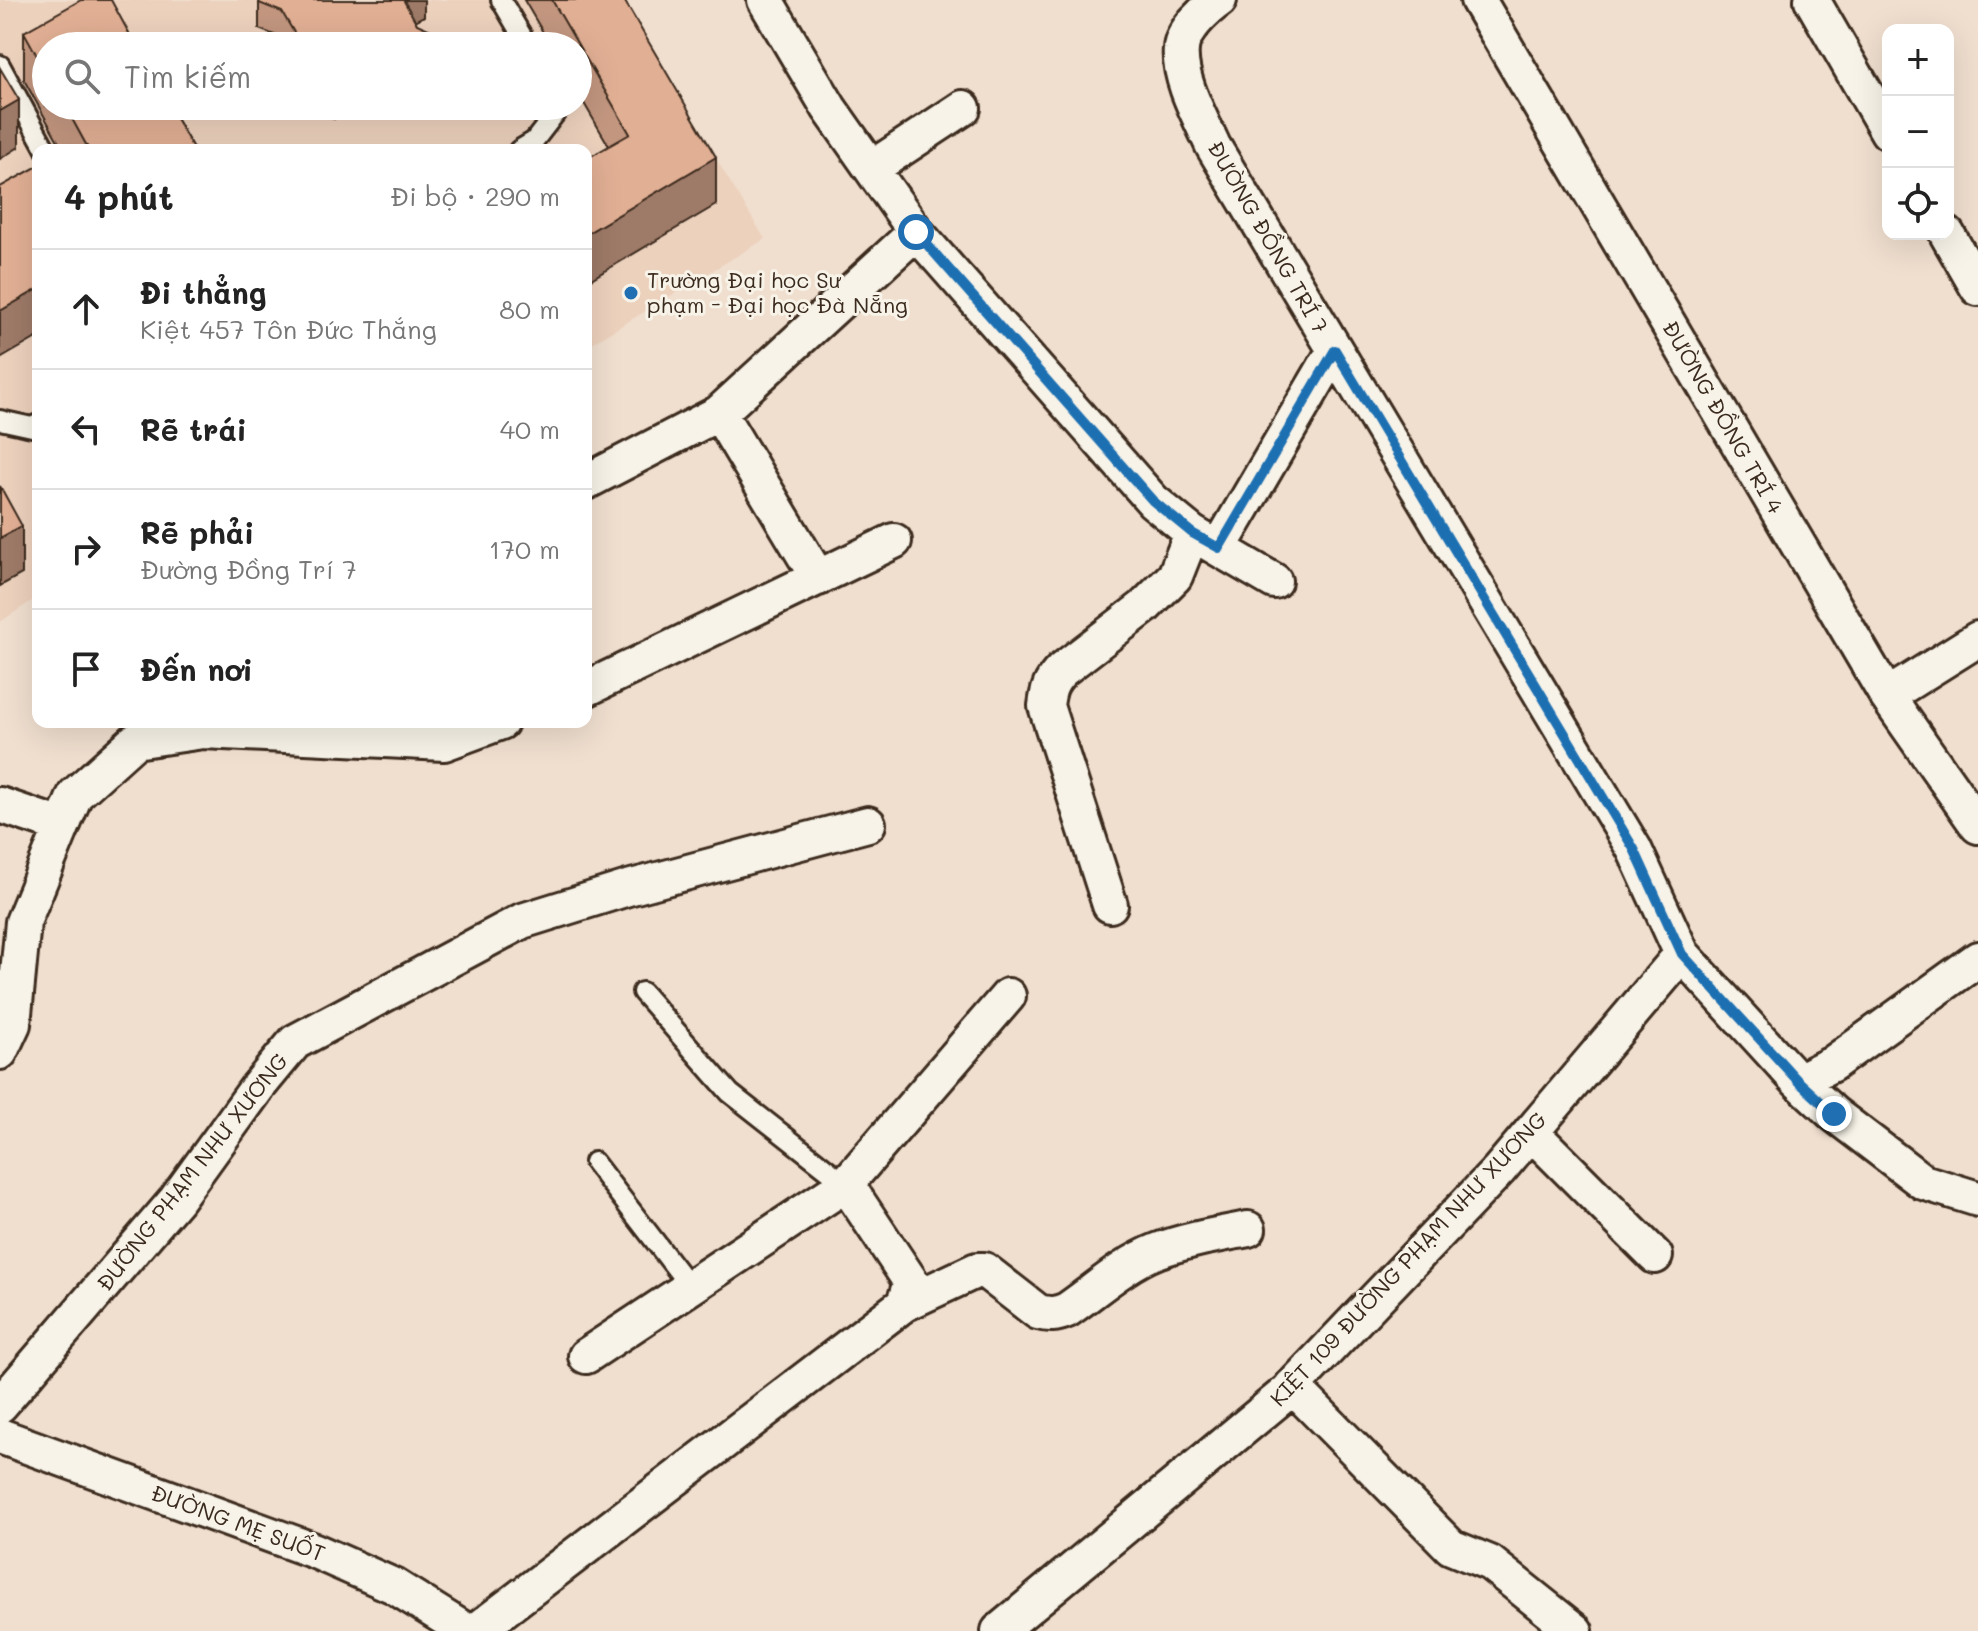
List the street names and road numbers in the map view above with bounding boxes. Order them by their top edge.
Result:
street label: ĐƯỜNG ĐỒNG TRÍ 7 [1201,135,1335,338]
street label: ĐƯỜNG ĐỒNG TRÍ 4 [1656,315,1791,519]
street label: ĐƯỜNG PHẠM NHƯ XƯƠNG [90,1047,294,1297]
street label: KIỆT 109 ĐƯỜNG PHẠM NHƯ XƯƠNG [1263,1105,1552,1412]
street label: ĐƯỜNG MẸ SUỐT [147,1478,329,1568]

